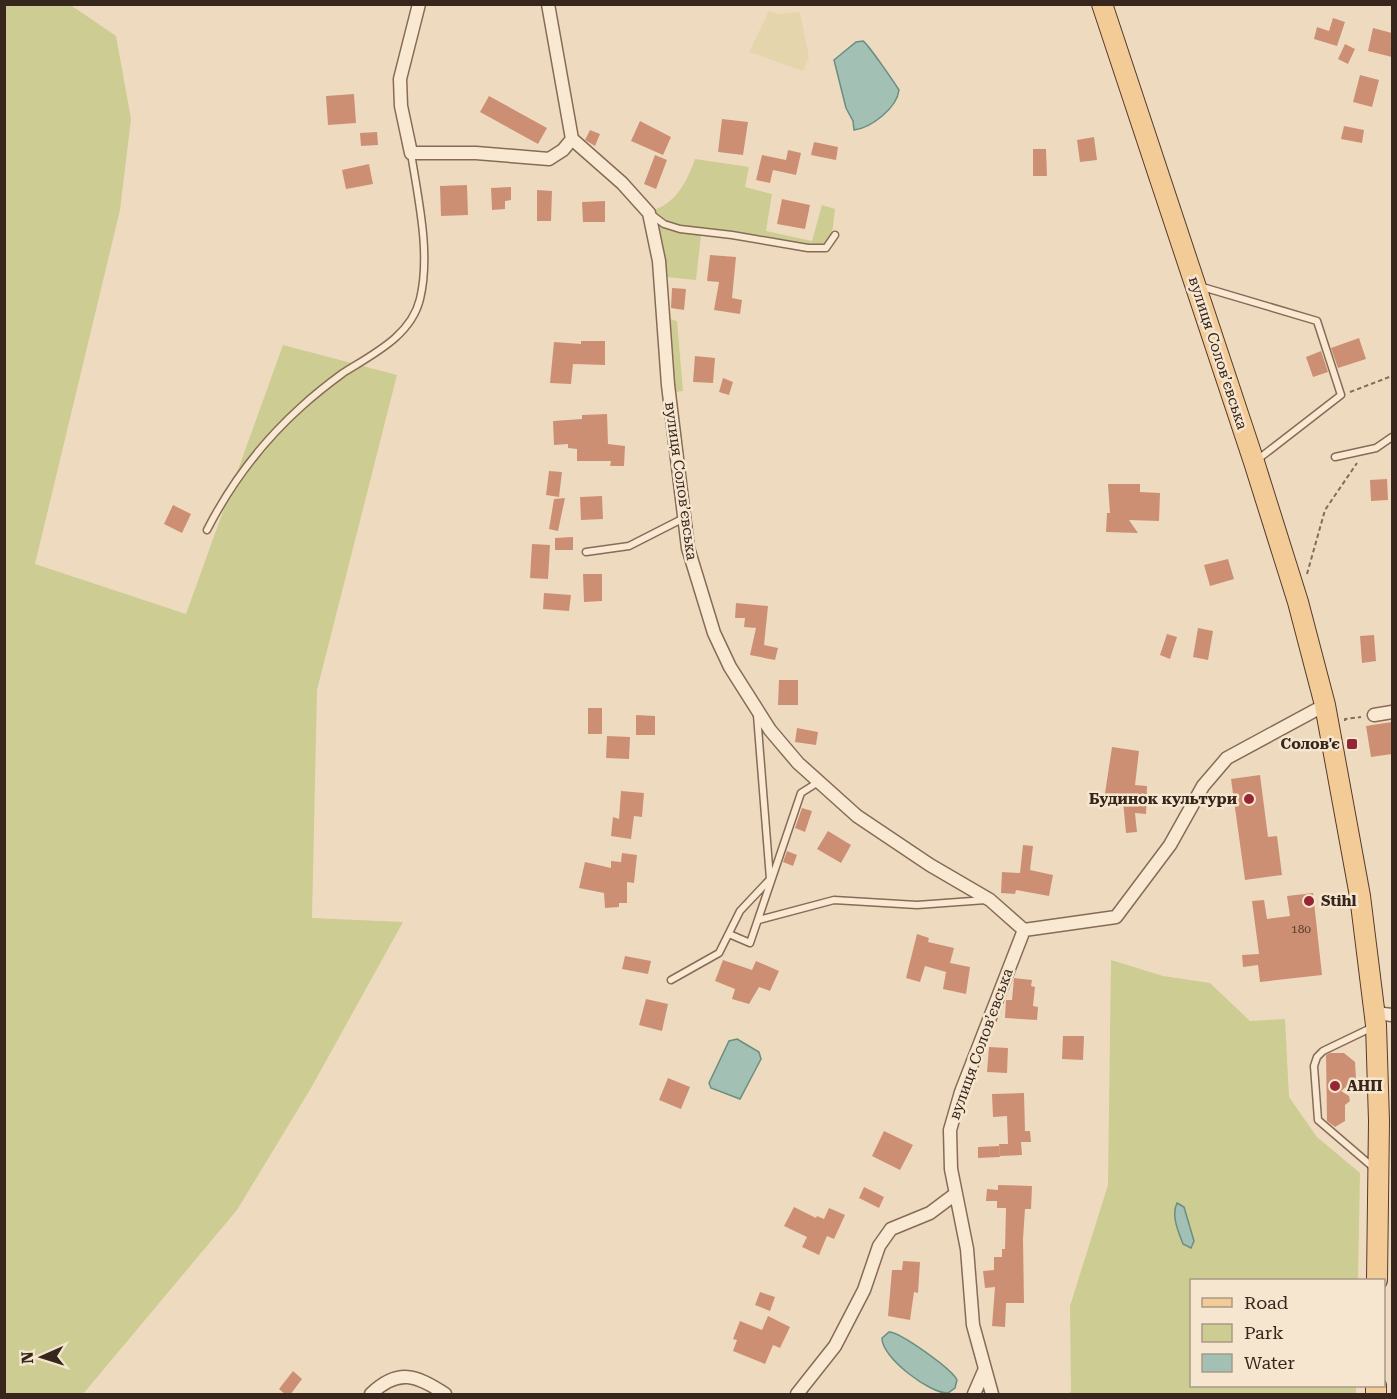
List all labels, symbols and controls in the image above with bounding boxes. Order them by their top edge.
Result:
street label: вулиця Соловʼєвська [1185,274,1251,432]
street label: вулиця Соловʼєвська [661,401,701,561]
place label: Солов'є [1281,735,1340,753]
marker: Солов'є [1345,737,1359,751]
place label: Будинок культури [1089,790,1237,808]
marker: Будинок культури [1242,792,1256,806]
place label: Stihl [1321,892,1356,910]
marker: Stihl [1302,894,1316,908]
house number: 180 [1291,922,1311,936]
street label: вулиця Соловʼєвська [945,966,1017,1122]
place label: АНП [1347,1077,1383,1095]
marker: АНП [1328,1079,1342,1093]
legend [1190,1279,1385,1387]
text: Road [1244,1292,1289,1313]
text: Park [1244,1322,1284,1343]
north arrow [12,1327,72,1387]
text: N [18,1351,37,1364]
text: Water [1244,1352,1295,1373]

